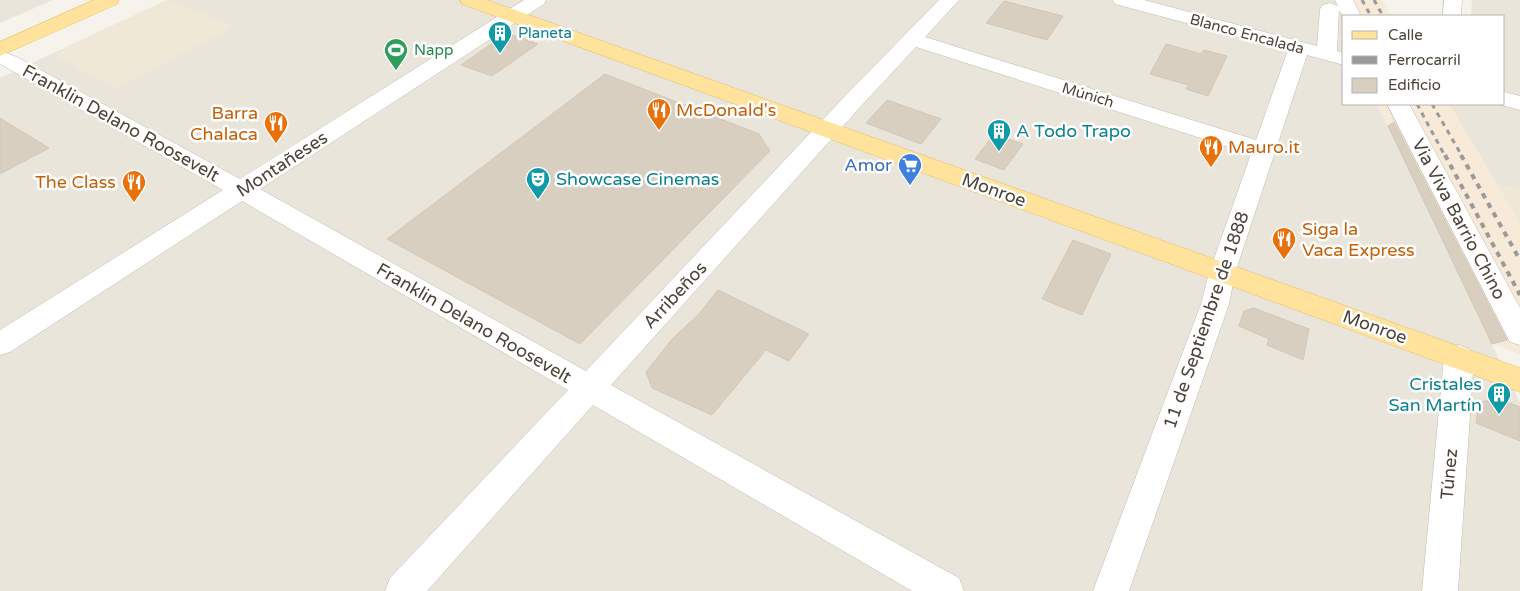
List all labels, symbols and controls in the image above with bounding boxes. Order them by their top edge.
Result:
street label: Blanco Encalada [1188,10,1306,58]
legend [1342,15,1505,105]
building icon: Planeta [487,20,513,54]
place label: Planeta [518,24,572,42]
text: Calle [1388,26,1423,44]
sports icon: Napp [383,37,409,71]
place label: Napp [414,41,453,59]
text: Ferrocarril [1388,51,1461,69]
street label: Franklin Delano Roosevelt [19,60,223,186]
text: Edificio [1388,76,1441,94]
street label: Múnich [1060,79,1116,111]
restaurant icon: McDonald's [646,97,672,131]
place label: McDonald's [676,99,776,121]
place label: Barra Chalaca [190,102,258,145]
restaurant icon: Barra Chalaca [263,110,289,144]
building icon: A Todo Trapo [986,118,1012,152]
place label: A Todo Trapo [1016,120,1131,142]
street label: Montañeses [232,126,332,202]
restaurant icon: Mauro.it [1198,134,1224,168]
street label: Via Viva Barrio Chino [1407,135,1511,303]
place label: Mauro.it [1228,136,1300,158]
supermarket icon: Amor [897,152,923,186]
place label: Amor [844,154,892,176]
theatre icon: Showcase Cinemas [525,166,551,200]
place label: Showcase Cinemas [556,168,720,190]
street label: Monroe [959,168,1029,212]
restaurant icon: The Class [121,169,147,203]
place label: The Class [35,171,116,193]
street label: 11 de Septiembre de 1888 [1158,208,1254,432]
place label: Siga la Vaca Express [1302,218,1415,261]
restaurant icon: Siga la Vaca Express [1271,226,1297,260]
street label: Arribeños [638,257,712,333]
street label: Franklin Delano Roosevelt [372,258,576,388]
street label: Monroe [1340,305,1410,349]
place label: Cristales San Martín [1388,373,1482,416]
building icon: Cristales San Martín [1486,381,1512,415]
street label: Túnez [1436,448,1462,500]

